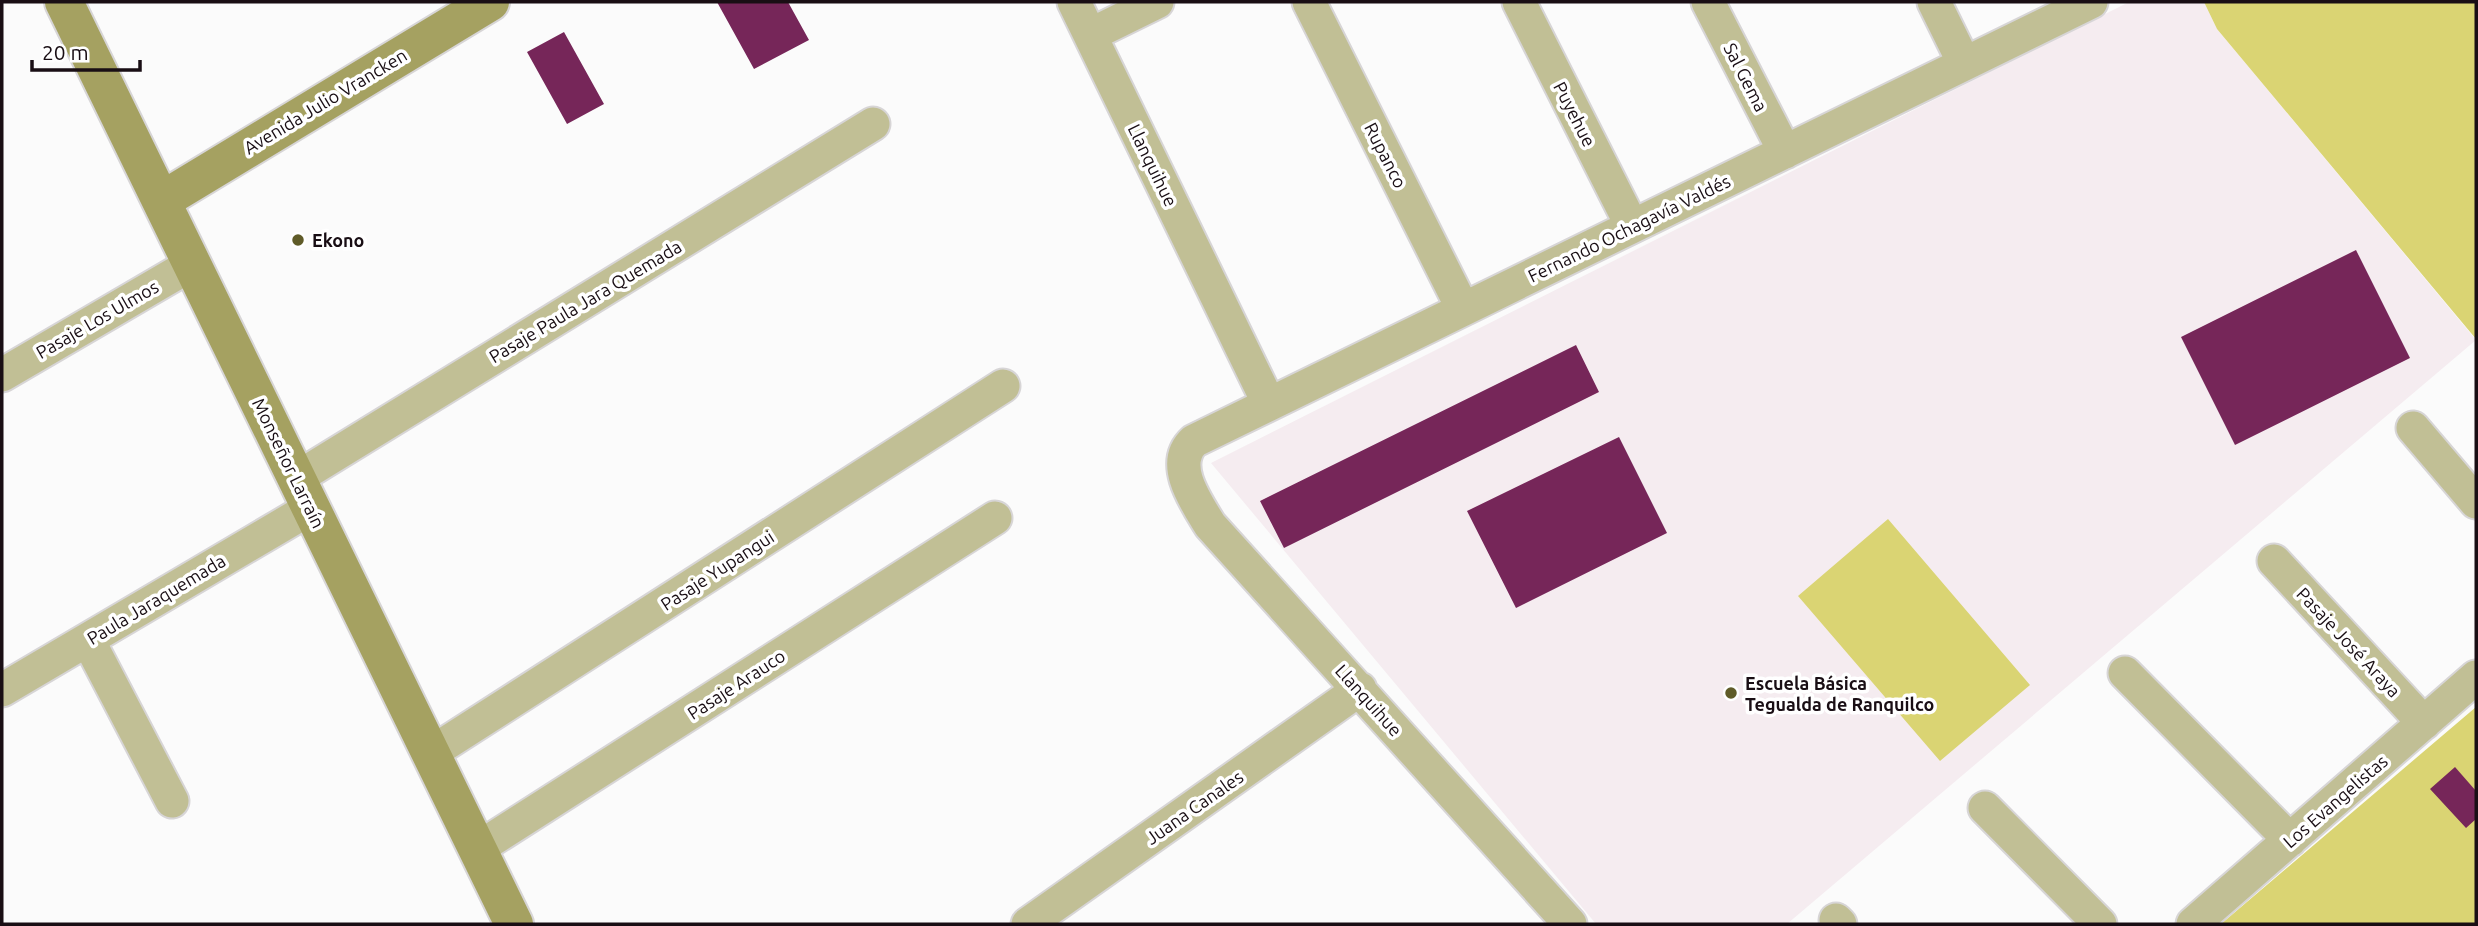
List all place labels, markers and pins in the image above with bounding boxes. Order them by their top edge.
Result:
place label: Ekono [312,230,364,250]
marker: Ekono [290,232,306,248]
place label: Escuela Básica Tegualda de Ranquilco [1745,673,1934,714]
marker: Escuela Básica Tegualda de Ranquilco [1723,685,1739,701]

